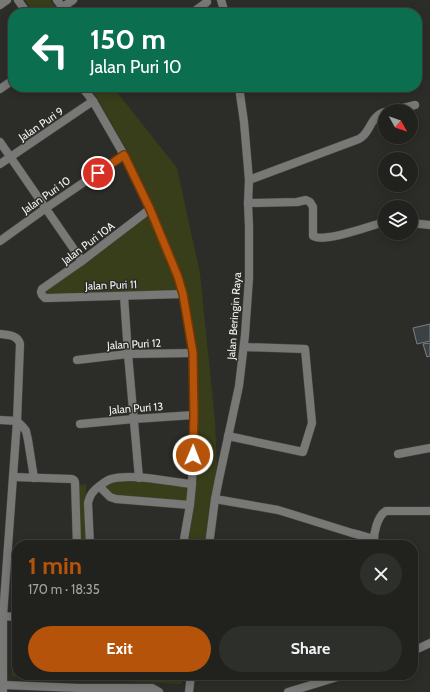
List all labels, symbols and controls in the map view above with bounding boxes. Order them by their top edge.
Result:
text: 150 m [90,22,166,56]
icon: left [24,24,76,76]
text: Jalan Puri 10 [90,56,182,78]
street label: Jalan Puri 9 [15,104,66,145]
north arrow [378,104,418,144]
map controls [378,104,418,240]
button: search [378,152,418,192]
pin [81,156,115,190]
icon: arrive [87,162,109,184]
street label: Jalan Puri 10 [18,173,73,217]
button: layers [378,200,418,240]
street label: Jalan Puri 10A [58,218,117,268]
street label: Jalan Beringin Raya [224,271,244,361]
street label: Jalan Puri 11 [84,277,137,293]
street label: Jalan Puri 12 [106,336,162,352]
street label: Jalan Puri 13 [107,399,164,417]
position arrow [172,434,214,476]
text: 1 min [28,551,82,580]
button: close [360,553,402,595]
text: 170 m · 18:35 [28,581,100,597]
button: Exit [28,626,211,672]
button: Share [219,626,402,672]

